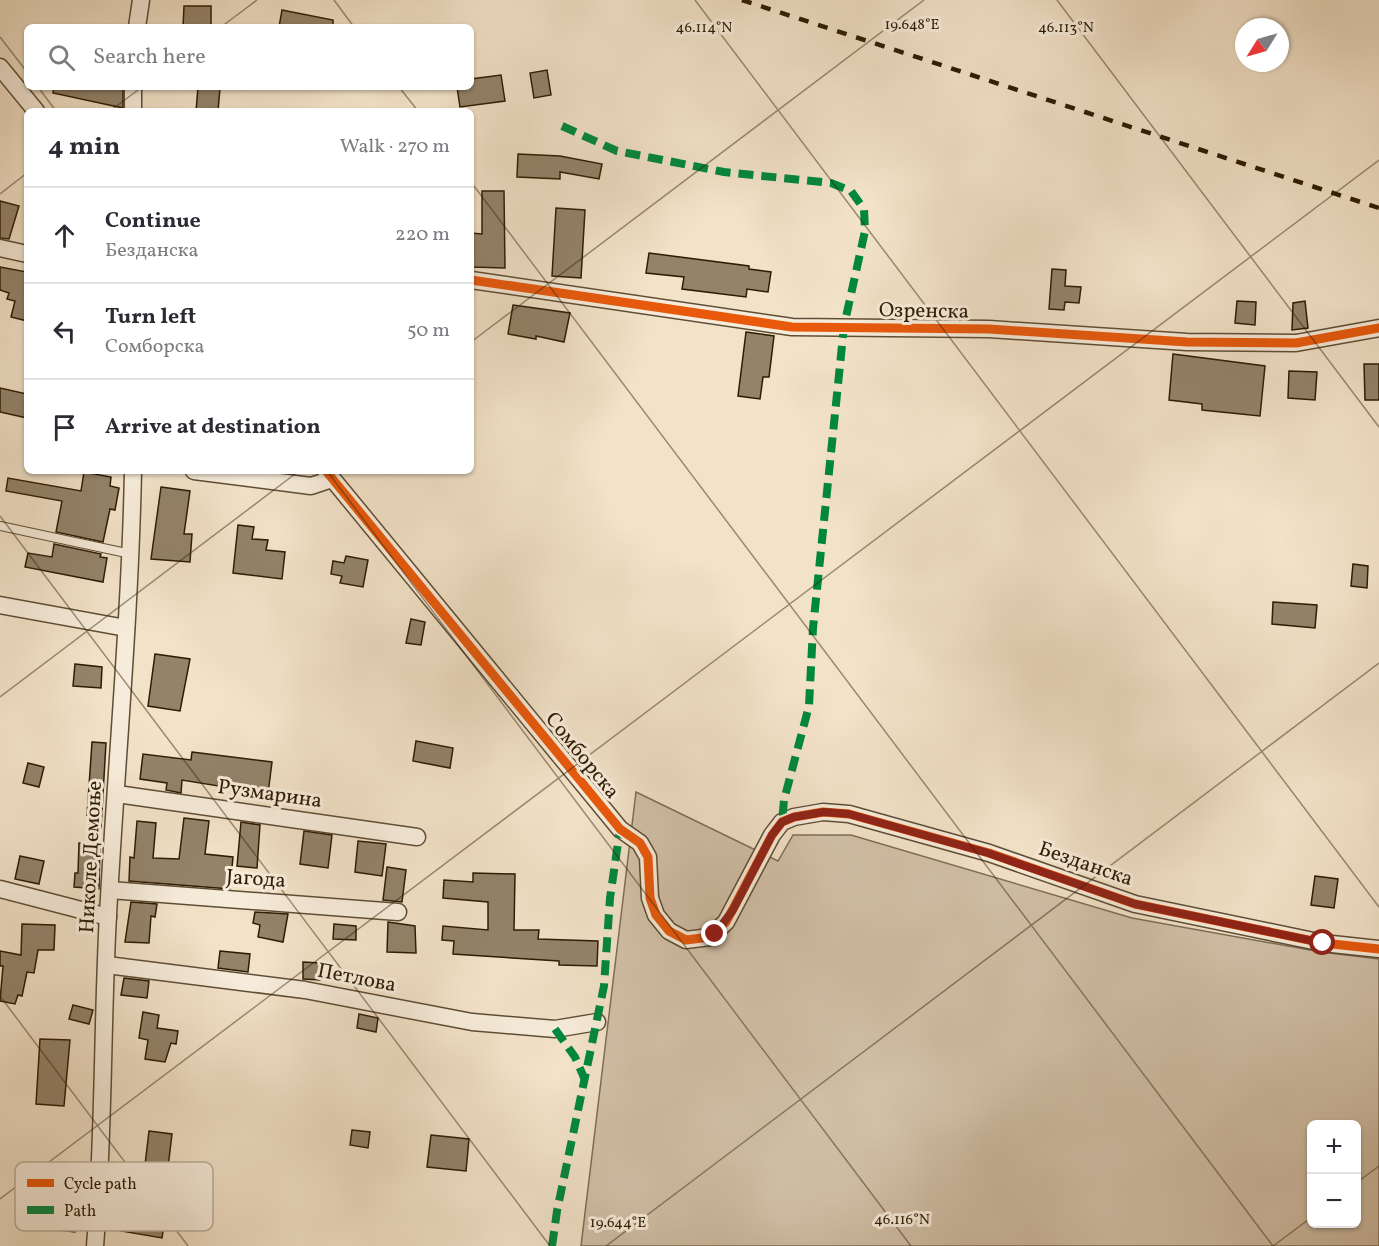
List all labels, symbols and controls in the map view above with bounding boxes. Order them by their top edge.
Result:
text: 19.648°E [884,15,940,36]
text: 46.114°N [676,18,732,39]
text: 46.113°N [1038,18,1094,39]
north arrow [1235,18,1289,72]
search box [24,24,474,90]
icon: search [45,41,78,74]
text: Search here [93,42,206,73]
text: 4 min [48,129,120,165]
text: Walk · 270 m [340,133,450,161]
text: Continue [105,206,201,237]
icon: ahead [48,219,81,252]
text: 220 m [395,221,450,249]
text: Безданска [105,237,198,265]
street label: Озренска [879,296,969,327]
text: Turn left [105,302,196,333]
icon: left [48,315,81,348]
text: 50 m [407,317,450,345]
text: Сомборска [105,333,204,361]
icon: arrive [48,411,81,444]
text: Arrive at destination [105,412,321,443]
street label: Сомборска [538,706,626,806]
street label: Рузмарина [216,773,324,816]
street label: Николе Демоње [73,780,110,934]
street label: Безданска [1034,835,1137,894]
street label: Јагода [225,863,287,896]
route end [701,920,727,946]
route start [1309,929,1335,955]
street label: Петлова [315,957,399,1000]
map controls [1307,1120,1361,1228]
button: + [1307,1120,1361,1174]
legend [15,1162,213,1231]
text: Cycle path [64,1174,137,1196]
button: − [1307,1174,1361,1228]
text: Path [64,1201,96,1223]
text: 46.116°N [874,1210,930,1231]
text: 19.644°E [590,1213,646,1234]

